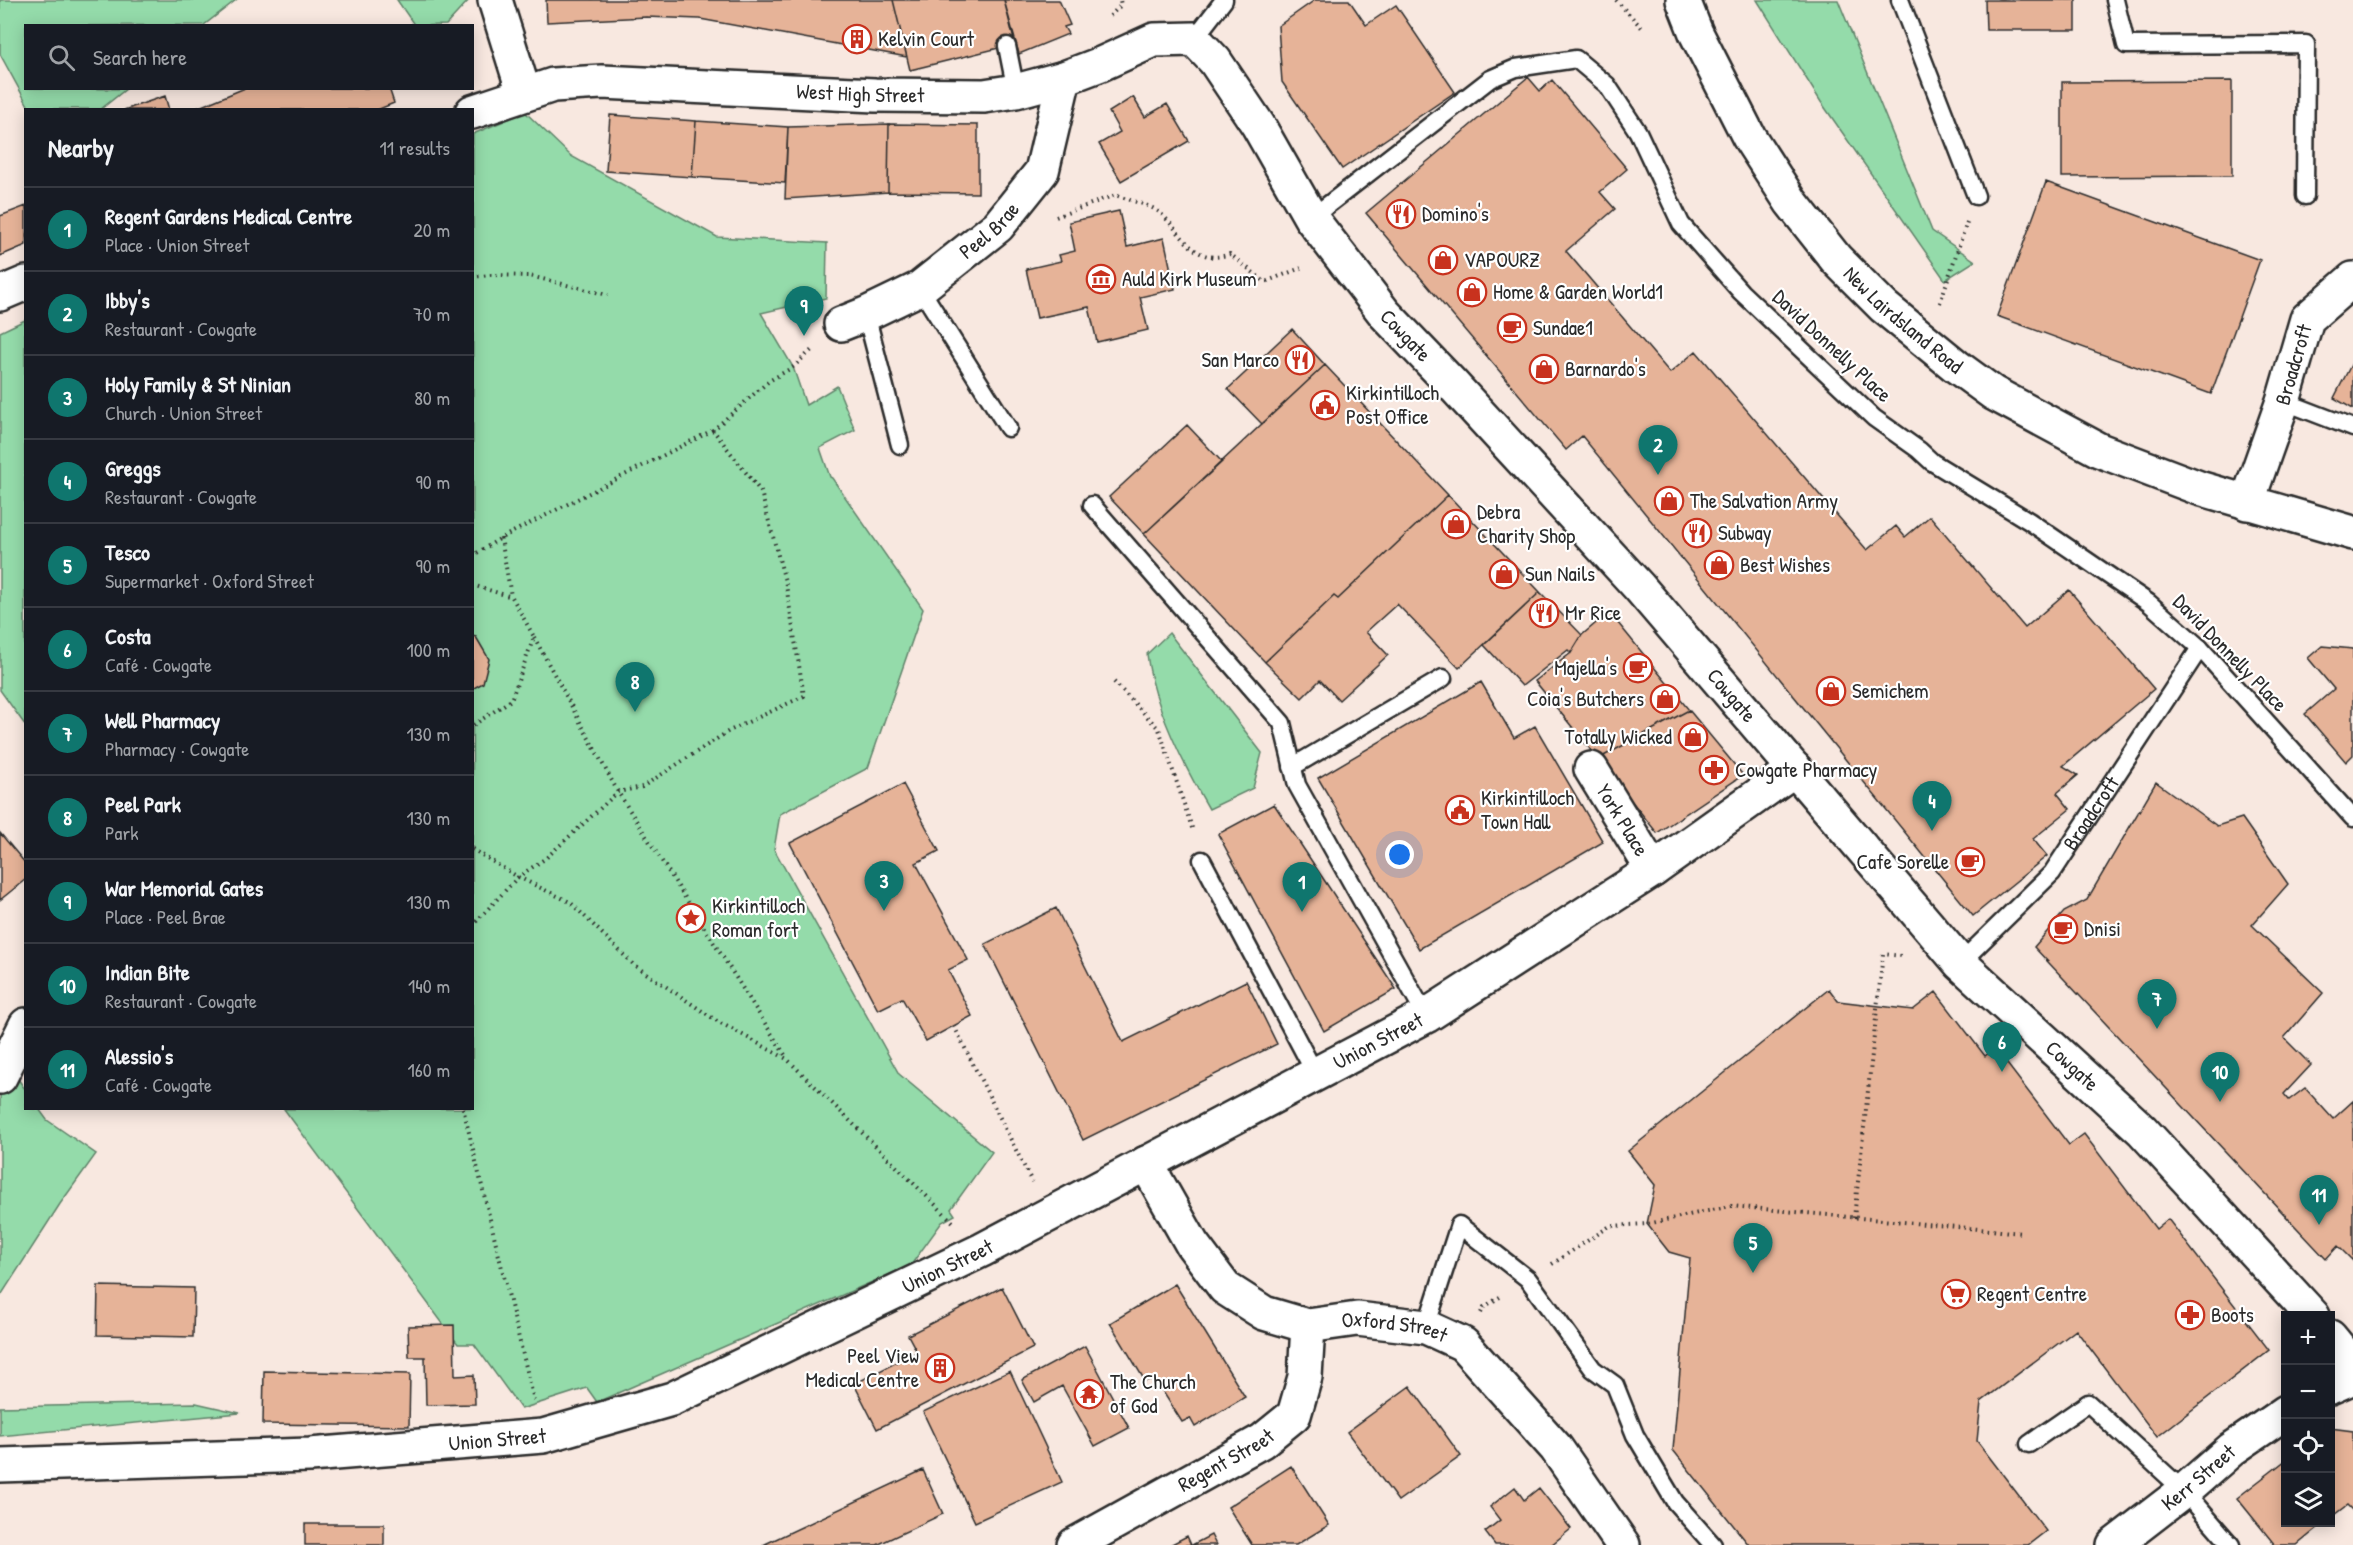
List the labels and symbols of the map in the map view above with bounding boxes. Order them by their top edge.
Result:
building icon: Kelvin Court [841,23,873,55]
place label: Kelvin Court [878,24,975,53]
street label: West High Street [796,76,925,109]
street label: Peel Brae [953,196,1026,265]
restaurant icon: Domino's [1385,198,1417,230]
place label: Domino's [1422,199,1489,228]
shop icon: VAPOURZ [1427,244,1459,276]
place label: VAPOURZ [1464,245,1540,274]
street label: New Lairdsland Road [1837,260,1969,380]
museum icon: Auld Kirk Museum [1085,263,1117,295]
place label: Auld Kirk Museum [1122,264,1257,293]
shop icon: Home & Garden World1 [1456,276,1488,308]
place label: Home & Garden World1 [1493,277,1663,306]
street label: David Donnelly Place [1766,283,1898,409]
pin: 9 [784,286,824,336]
street label: Cowgate [1374,302,1438,368]
cafe icon: Sundae1 [1496,312,1528,344]
place label: Sundae1 [1533,313,1593,342]
street label: Broadcroft [2268,320,2319,409]
restaurant icon: San Marco [1284,344,1316,376]
place label: San Marco [1201,345,1279,374]
shop icon: Barnardo's [1528,353,1560,385]
place label: Barnardo's [1565,354,1646,383]
place label: Kirkintilloch Post Office [1346,378,1439,431]
public building icon: Kirkintilloch Post Office [1309,389,1341,421]
pin: 2 [1638,426,1678,475]
shop icon: The Salvation Army [1653,485,1685,517]
place label: The Salvation Army [1690,486,1838,515]
place label: Debra Charity Shop [1477,497,1575,550]
shop icon: Debra Charity Shop [1440,508,1472,540]
restaurant icon: Subway [1681,517,1713,549]
place label: Subway [1718,518,1772,547]
shop icon: Best Wishes [1703,549,1735,581]
place label: Best Wishes [1740,550,1830,579]
shop icon: Sun Nails [1488,558,1520,590]
place label: Sun Nails [1525,559,1595,588]
street label: David Donnelly Place [2167,587,2294,718]
restaurant icon: Mr Rice [1528,597,1560,629]
place label: Mr Rice [1565,598,1621,627]
cafe icon: Majella's [1622,652,1654,684]
place label: Majella's [1554,653,1617,682]
pin: 8 [616,662,654,712]
street label: Cowgate [1701,662,1763,729]
shop icon: Semichem [1815,675,1847,707]
place label: Semichem [1852,676,1929,705]
shop icon: Coia's Butchers [1649,683,1681,715]
place label: Coia's Butchers [1527,684,1644,713]
shop icon: Totally Wicked [1677,721,1709,753]
place label: Totally Wicked [1564,722,1672,751]
pharmacy icon: Cowgate Pharmacy [1698,754,1730,786]
place label: Cowgate Pharmacy [1735,755,1878,784]
street label: Broadcroft [2056,770,2126,856]
street label: York Place [1590,778,1656,861]
pin: 4 [1912,782,1952,831]
place label: Kirkintilloch Town Hall [1481,783,1574,836]
public building icon: Kirkintilloch Town Hall [1444,794,1476,826]
your location [1385,840,1414,869]
cafe icon: Cafe Sorelle [1954,846,1986,878]
place label: Cafe Sorelle [1857,847,1949,876]
pin: 3 [864,862,904,911]
pin: 1 [1282,862,1322,912]
place label: Kirkintilloch Roman fort [712,891,805,944]
place icon: Kirkintilloch Roman fort [675,902,707,934]
cafe icon: Dnisi [2047,913,2079,945]
place label: Dnisi [2084,914,2121,943]
pin: 7 [2138,980,2176,1029]
street label: Union Street [1328,1005,1429,1076]
pin: 6 [1982,1022,2022,1072]
street label: Cowgate [2040,1034,2106,1098]
pin: 10 [2200,1052,2240,1102]
pin: 11 [2300,1176,2338,1225]
pin: 5 [1734,1224,1772,1273]
street label: Union Street [897,1231,999,1300]
supermarket icon: Regent Centre [1940,1278,1972,1310]
place label: Regent Centre [1977,1279,2087,1308]
pharmacy icon: Boots [2174,1299,2206,1331]
place label: Boots [2211,1300,2254,1329]
street label: Oxford Street [1340,1304,1453,1349]
place label: Peel View Medical Centre [805,1341,919,1394]
building icon: Peel View Medical Centre [924,1352,956,1384]
place label: The Church of God [1110,1367,1196,1420]
temple icon: The Church of God [1073,1378,1105,1410]
street label: Union Street [447,1421,548,1458]
street label: Regent Street [1173,1421,1281,1499]
street label: Kerr Street [2155,1437,2242,1517]

